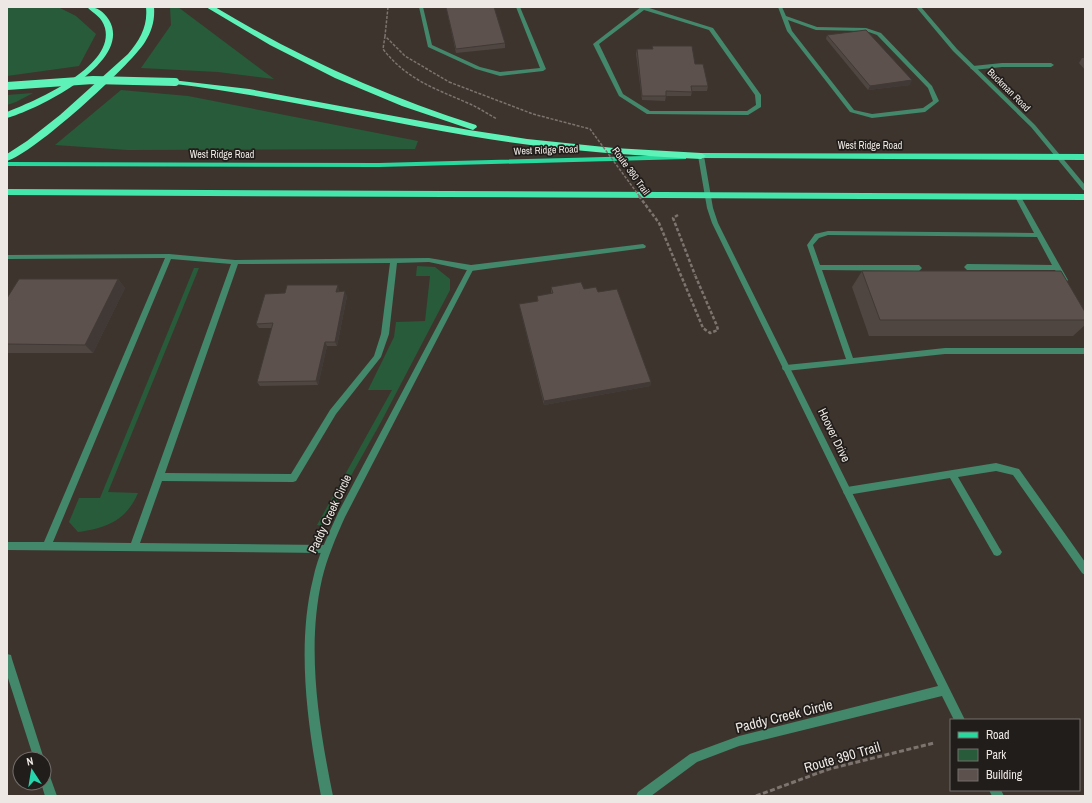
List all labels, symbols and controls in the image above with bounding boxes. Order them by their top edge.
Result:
street label: Buckman Road [985,66,1033,114]
street label: West Ridge Road [838,139,902,152]
street label: West Ridge Road [513,142,579,158]
street label: Route 390 Trail [609,144,653,198]
street label: West Ridge Road [190,148,254,161]
street label: Hoover Drive [814,405,854,465]
street label: Paddy Creek Circle [305,472,355,556]
street label: Paddy Creek Circle [734,695,834,737]
legend [950,719,1080,791]
text: Road [986,727,1010,743]
street label: Route 390 Trail [802,738,882,776]
text: Park [986,747,1006,763]
north arrow [12,751,52,791]
text: N [25,754,35,769]
text: Building [986,767,1023,783]

